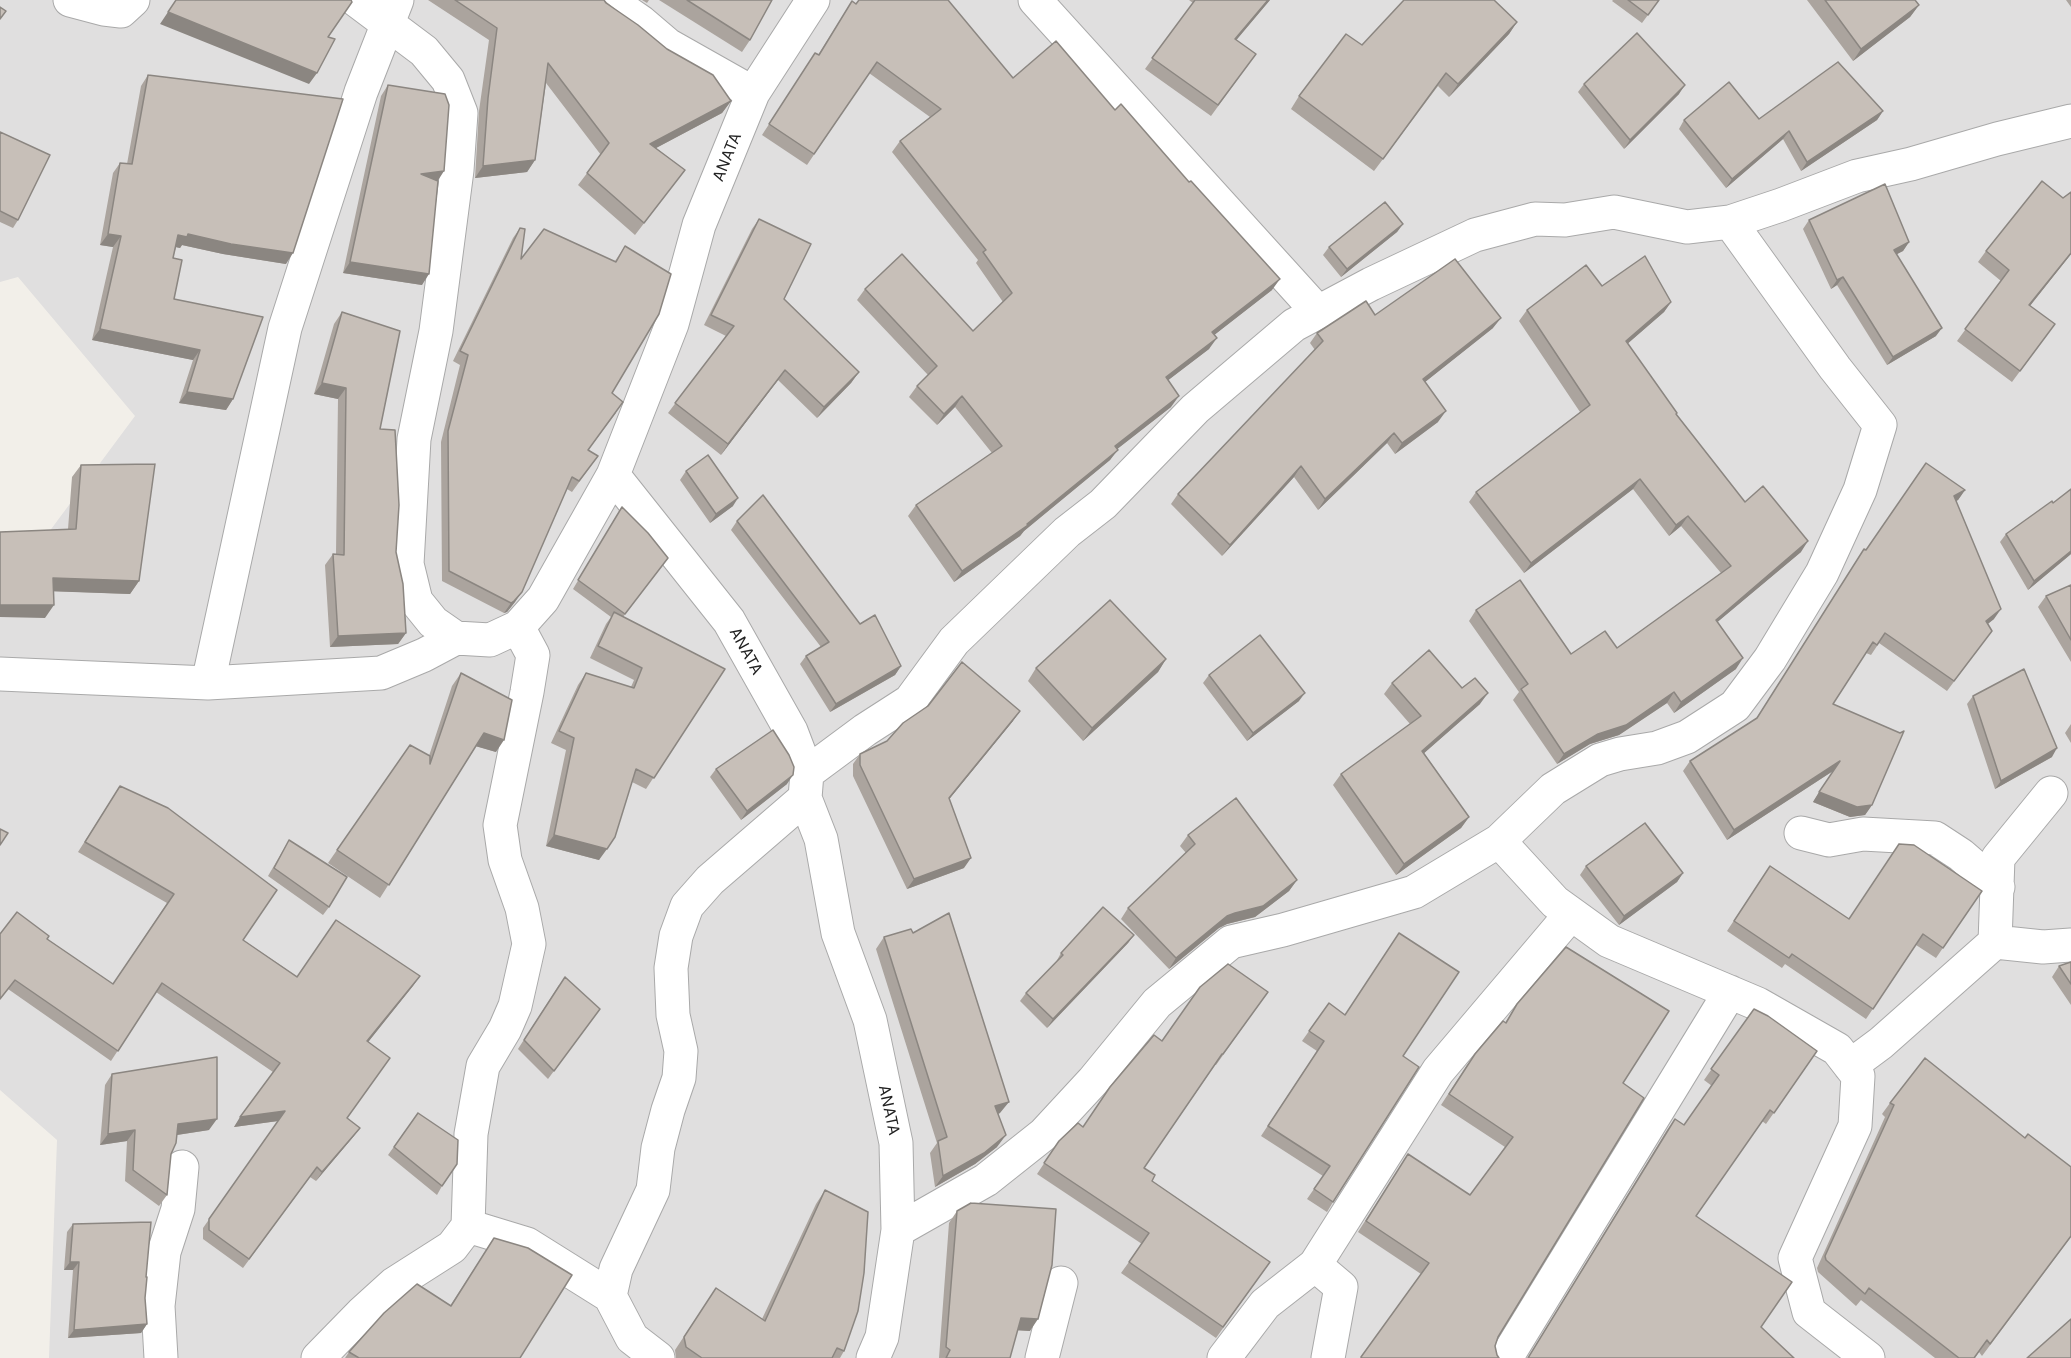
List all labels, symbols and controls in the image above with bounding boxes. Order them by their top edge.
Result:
street label: ANATA [707,129,747,185]
street label: ANATA [724,624,768,678]
street label: ANATA [873,1083,905,1137]

